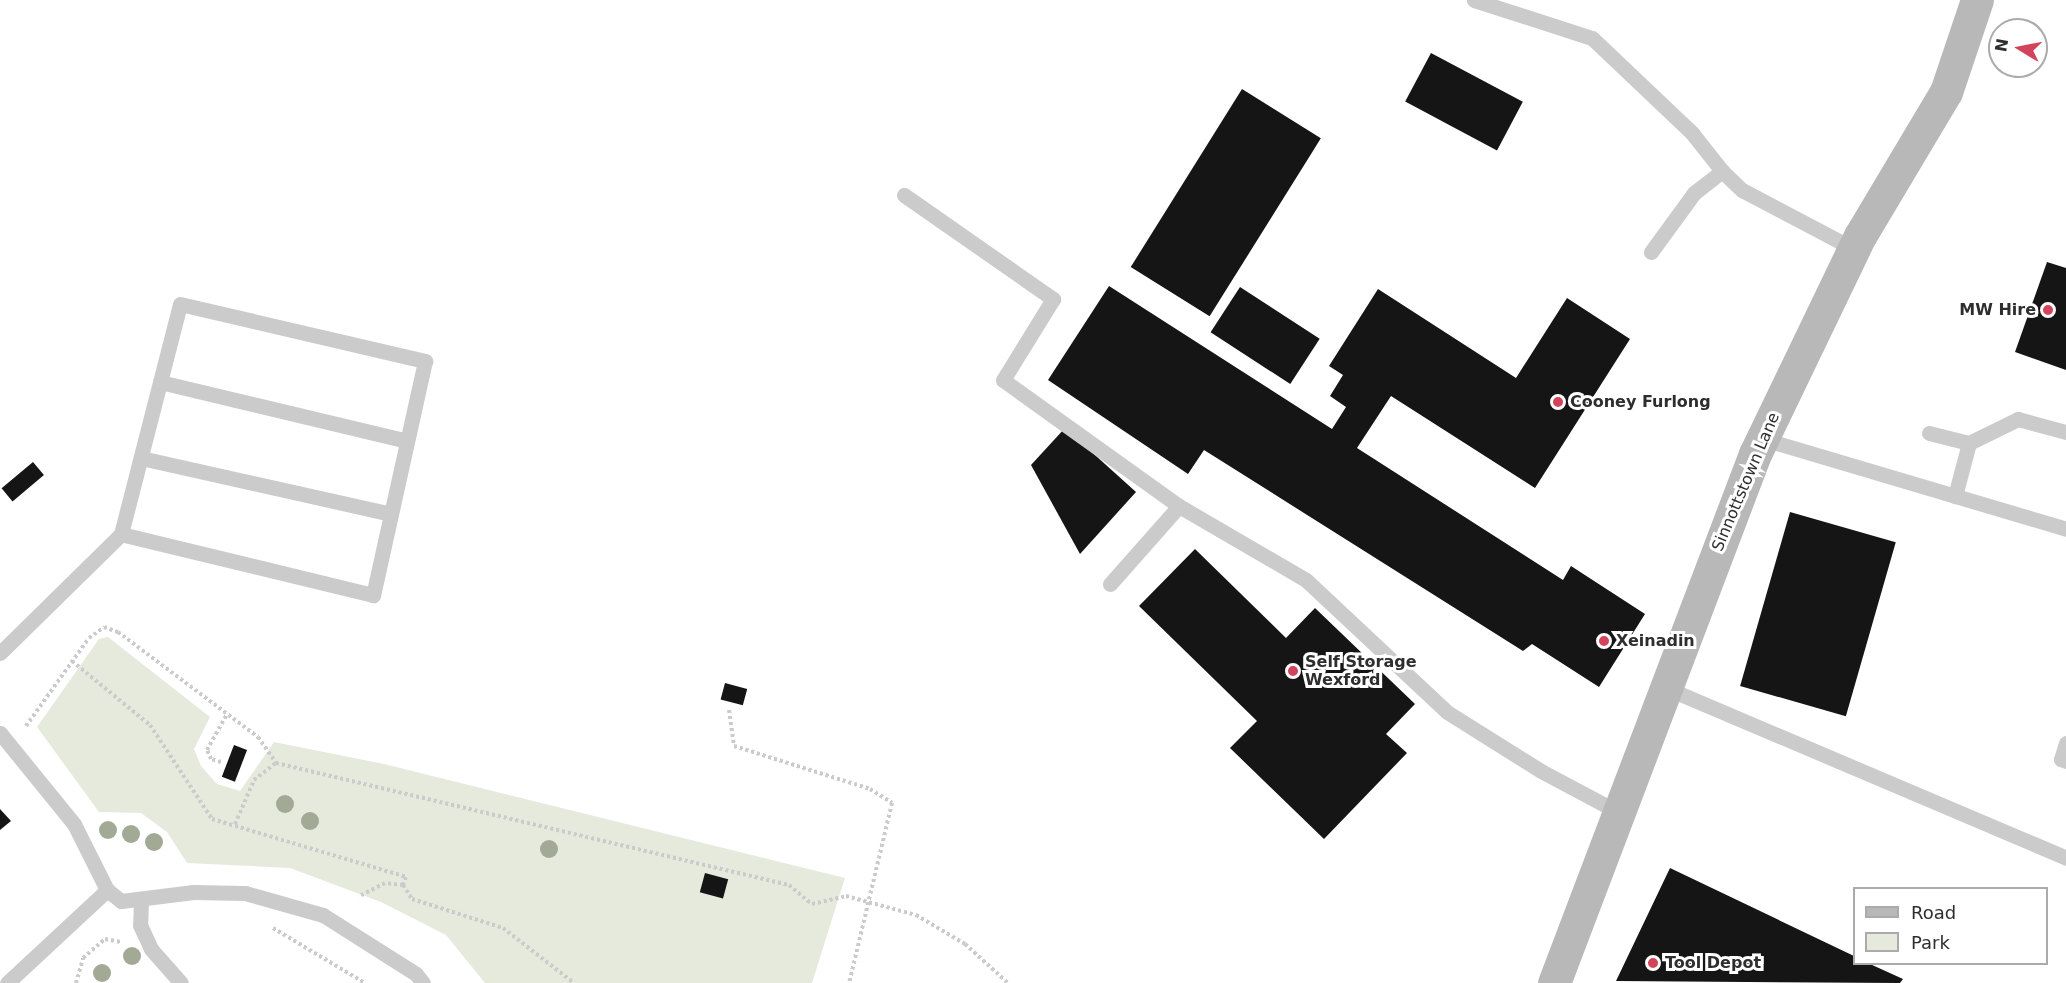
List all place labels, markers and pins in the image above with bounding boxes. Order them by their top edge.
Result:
place label: MW Hire [1959,300,2036,320]
marker: MW Hire [2041,303,2055,317]
place label: Cooney Furlong [1570,392,1711,412]
marker: Cooney Furlong [1551,395,1565,409]
place label: Xeinadin [1616,631,1695,651]
marker: Xeinadin [1597,634,1611,648]
place label: Self Storage Wexford [1305,652,1417,690]
marker: Self Storage Wexford [1286,664,1300,678]
place label: Tool Depot [1665,953,1761,973]
marker: Tool Depot [1646,956,1660,970]

